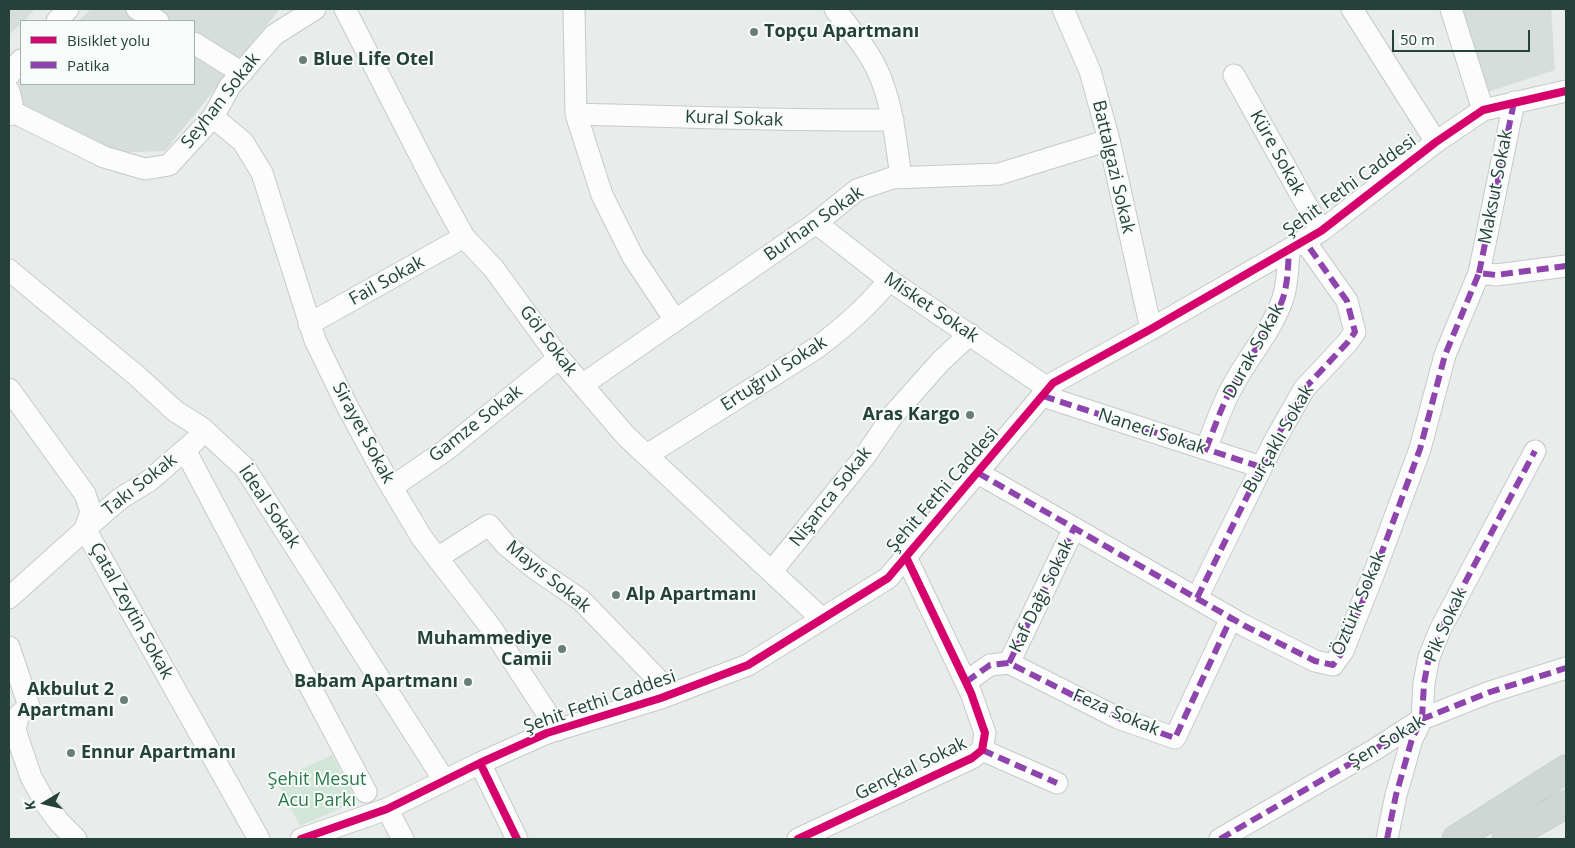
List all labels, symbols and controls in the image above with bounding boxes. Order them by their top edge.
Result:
legend [20,20,195,85]
scale bar [1395,20,1532,52]
place label: Topçu Apartmanı [764,21,919,43]
marker: Topçu Apartmanı [748,26,760,38]
text: 50 m [1400,29,1435,49]
text: Bisiklet yolu [67,30,150,50]
street label: Seyhan Sokak [177,49,265,153]
place label: Blue Life Otel [313,49,434,71]
marker: Blue Life Otel [297,54,309,66]
text: Patika [67,55,110,75]
street label: Battalgazi Sokak [1087,98,1139,236]
street label: Kural Sokak [685,106,783,132]
street label: Küre Sokak [1245,107,1309,199]
street label: Maksut Sokak [1474,128,1518,246]
street label: Şehit Fethi Caddesi [1279,130,1421,242]
street label: Burhan Sokak [760,182,868,266]
street label: Fail Sokak [346,252,428,310]
street label: Misket Sokak [880,268,982,348]
street label: Durak Sokak [1219,300,1289,402]
street label: Göl Sokak [514,301,582,381]
street label: Ertuğrul Sokak [717,332,831,416]
street label: Sirayet Sokak [327,379,399,487]
street label: Gamze Sokak [425,381,527,467]
street label: Burçaklı Sokak [1239,381,1319,497]
place label: Aras Kargo [863,404,960,426]
street label: Naneci Sokak [1095,404,1209,460]
marker: Aras Kargo [964,409,976,421]
street label: Şehit Fethi Caddesi [883,423,1003,557]
street label: Nişanca Sokak [785,443,877,551]
street label: Takı Sokak [99,449,181,521]
street label: İdeal Sokak [233,462,305,552]
street label: Mayıs Sokak [501,536,595,618]
street label: Kaf Dağı Sokak [1005,536,1079,656]
street label: Çatal Zeytin Sokak [85,539,177,683]
street label: Öztürk Sokak [1327,549,1391,659]
place label: Alp Apartmanı [626,584,757,606]
street label: Pik Sokak [1420,584,1472,666]
marker: Alp Apartmanı [610,589,622,601]
place label: Muhammediye Camii [417,628,552,670]
marker: Muhammediye Camii [556,643,568,655]
street label: Şehit Fethi Caddesi [521,666,679,738]
place label: Babam Apartmanı [294,671,458,693]
marker: Babam Apartmanı [462,676,474,688]
place label: Akbulut 2 Apartmanı [17,679,114,722]
street label: Feza Sokak [1069,685,1163,741]
marker: Akbulut 2 Apartmanı [118,694,130,706]
street label: Şen Sokak [1345,711,1429,773]
street label: Gençkal Sokak [852,733,970,805]
place label: Ennur Apartmanı [81,742,236,764]
marker: Ennur Apartmanı [65,747,77,759]
park label: Şehit Mesut Acu Parkı [268,769,366,812]
north arrow [20,778,70,828]
text: K [20,799,40,812]

